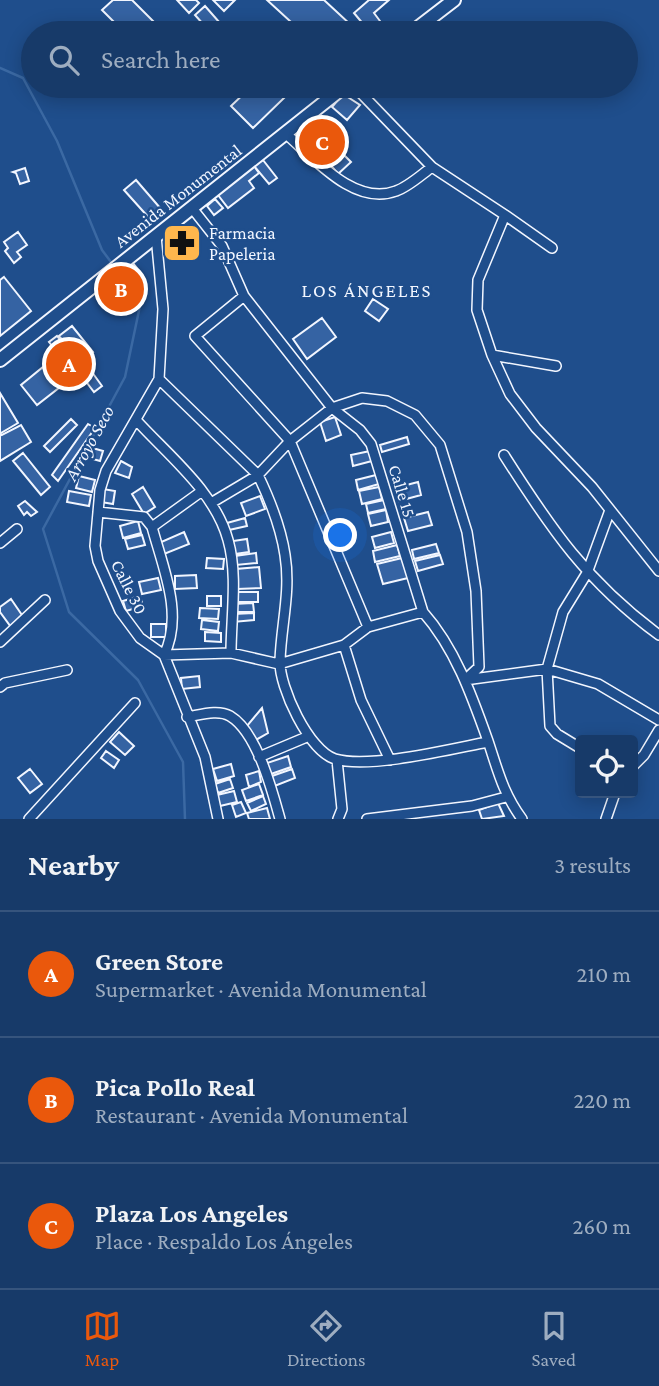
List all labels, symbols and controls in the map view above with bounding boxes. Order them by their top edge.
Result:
search box [21,21,638,98]
icon: search [45,41,83,79]
text: Search here [101,45,220,74]
pin: C [299,116,345,168]
street label: Avenida Monumental [111,140,246,252]
pharmacy icon: Farmacia Papeleria [161,222,203,264]
place label: Farmacia Papeleria [209,223,276,264]
pin: B [98,263,144,315]
district label: LOS ÁNGELES [302,280,432,301]
pin: A [46,338,92,390]
water label: Arroyo Seco [59,402,118,485]
street label: Calle 15 [385,462,419,520]
your location [323,518,357,552]
street label: Calle 30 [107,556,151,618]
map controls [575,735,638,798]
button: locate [575,735,638,798]
text: Nearby [28,848,119,881]
text: 3 results [554,852,631,878]
text: Green Store [95,947,223,976]
text: A [44,961,58,987]
text: 210 m [577,961,631,987]
text: Supermarket · Avenida Monumental [95,976,427,1002]
text: Pica Pollo Real [95,1073,255,1102]
text: B [44,1087,58,1113]
text: 220 m [573,1087,631,1113]
text: Restaurant · Avenida Monumental [95,1102,408,1128]
text: Plaza Los Angeles [95,1199,288,1228]
text: C [44,1213,58,1239]
text: 260 m [573,1213,631,1239]
text: Place · Respaldo Los Ángeles [95,1228,353,1254]
tab: Map [83,1307,121,1370]
tab: Directions [287,1307,366,1370]
tab: Saved [531,1307,576,1370]

